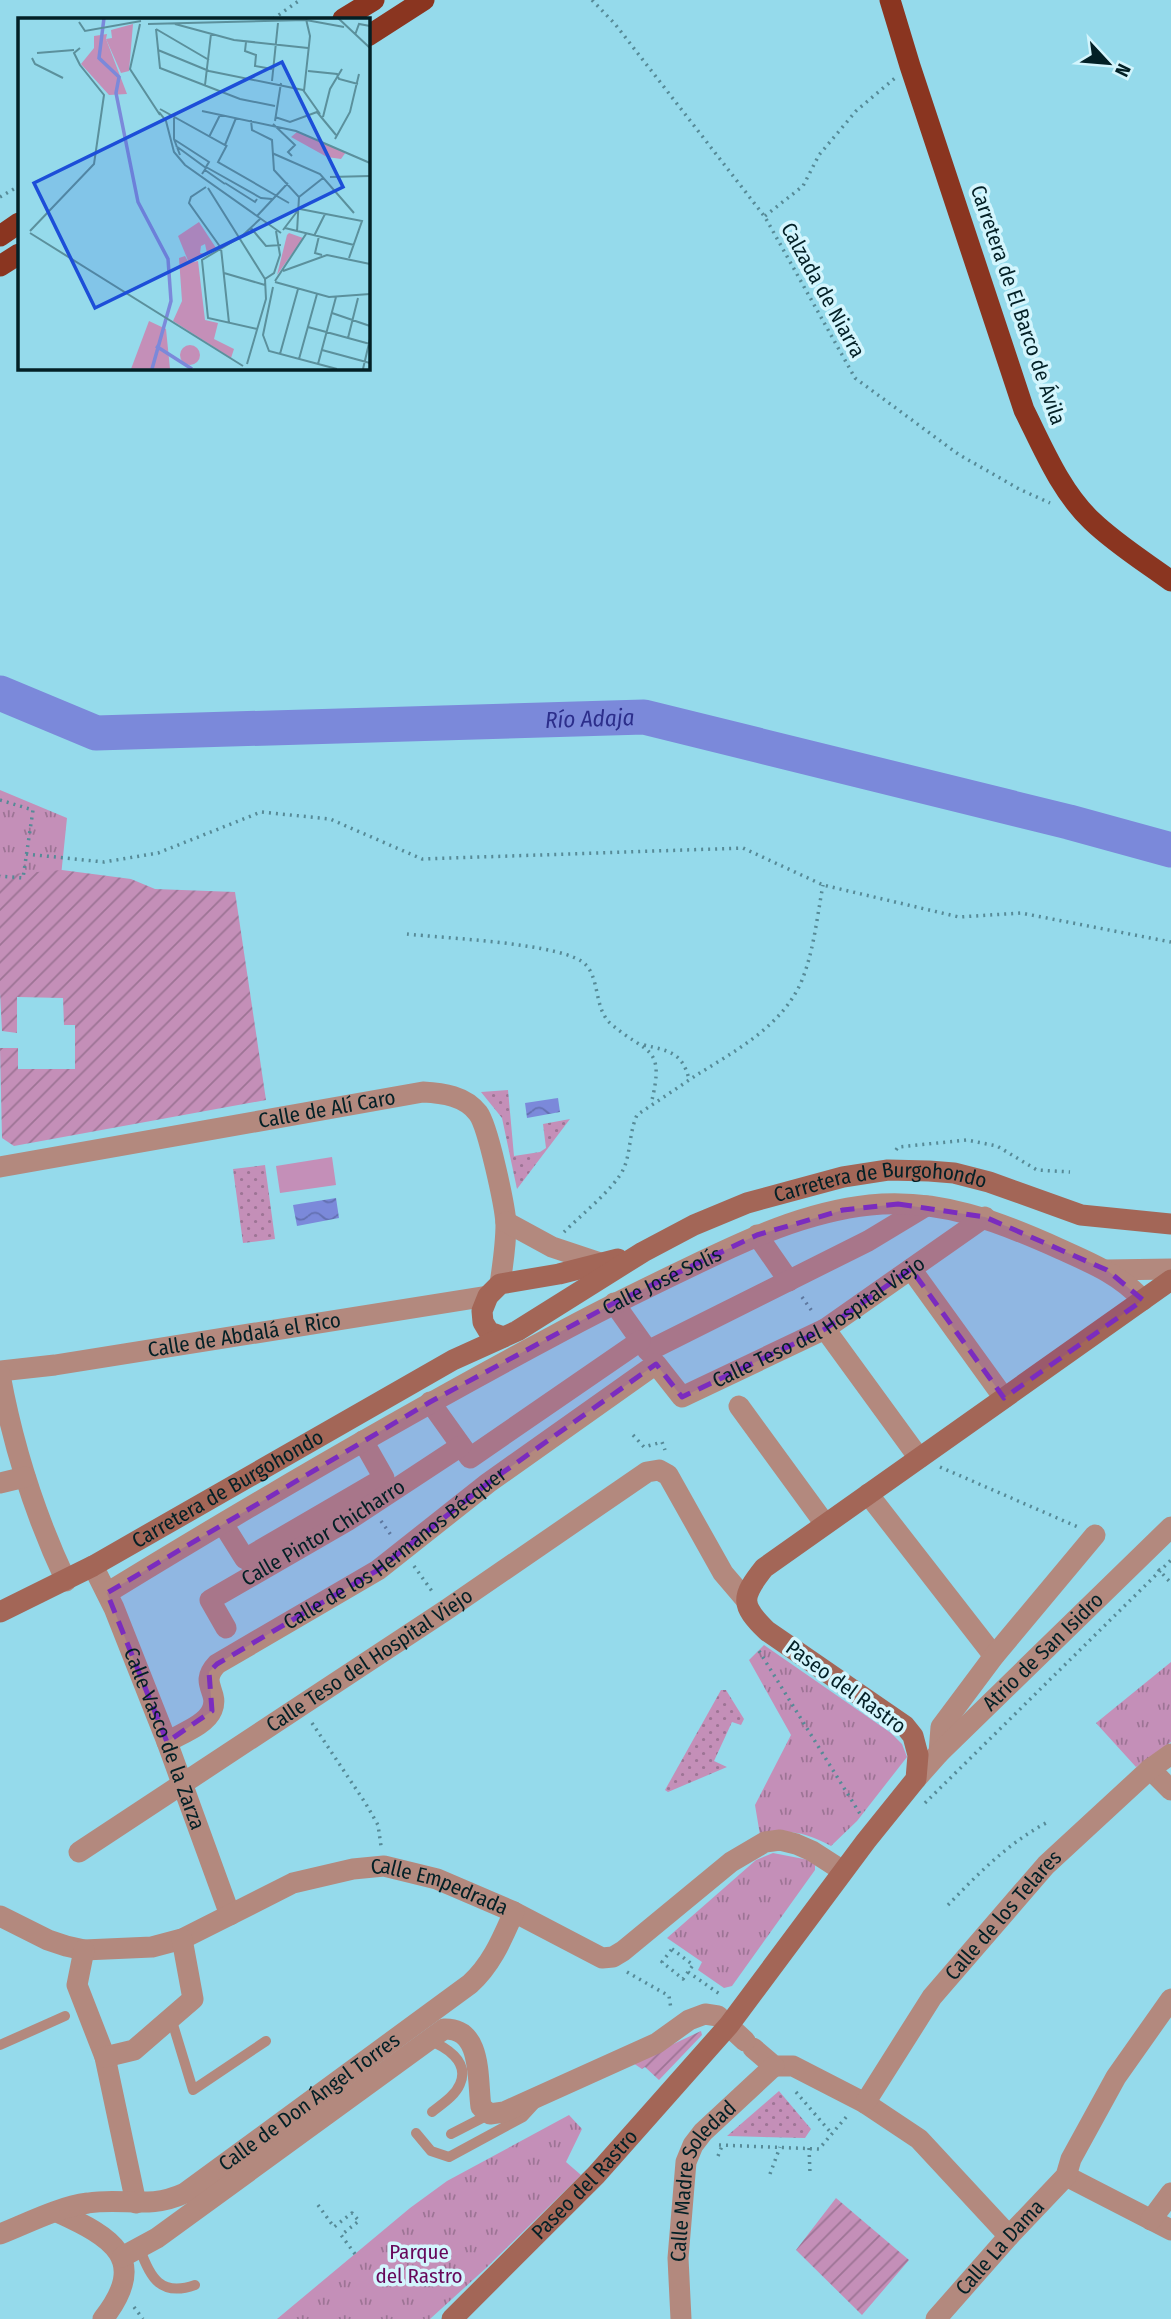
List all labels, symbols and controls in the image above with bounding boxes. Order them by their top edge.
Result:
inset map [18,18,369,369]
north arrow [1073,28,1143,98]
text: N [1110,60,1136,80]
street label: Carretera de El Barco de Ávila [965,182,1071,428]
street label: Calzada de Niarra [775,218,871,362]
water label: Río Adaja [545,703,635,734]
street label: Calle de Alí Caro [256,1084,398,1134]
street label: Carretera de Burgohondo [771,1156,990,1208]
street label: Calle José Solís [598,1241,726,1321]
street label: Calle Teso del Hospital Viejo [708,1250,930,1394]
street label: Calle de Abdalá el Rico [146,1307,343,1363]
street label: Carretera de Burgohondo [127,1424,328,1554]
street label: Calle de los Hermanos Bécquer [279,1461,512,1635]
street label: Calle Pintor Chicharro [237,1473,410,1592]
street label: Calle Teso del Hospital Viejo [261,1583,478,1738]
street label: Atrio de San Isidro [977,1587,1109,1716]
street label: Paseo del Rastro [781,1635,911,1739]
street label: Calle Vasco de la Zarza [118,1644,211,1833]
street label: Calle de los Telares [939,1844,1067,1986]
street label: Calle Empedrada [370,1853,512,1921]
street label: Calle de Don Ángel Torres [213,2027,405,2177]
street label: Calle Madre Soledad [665,2095,742,2263]
street label: Paseo del Rastro [526,2124,643,2245]
street label: Calle La Dama [950,2194,1050,2301]
park label: Parque del Rastro [375,2239,463,2289]

